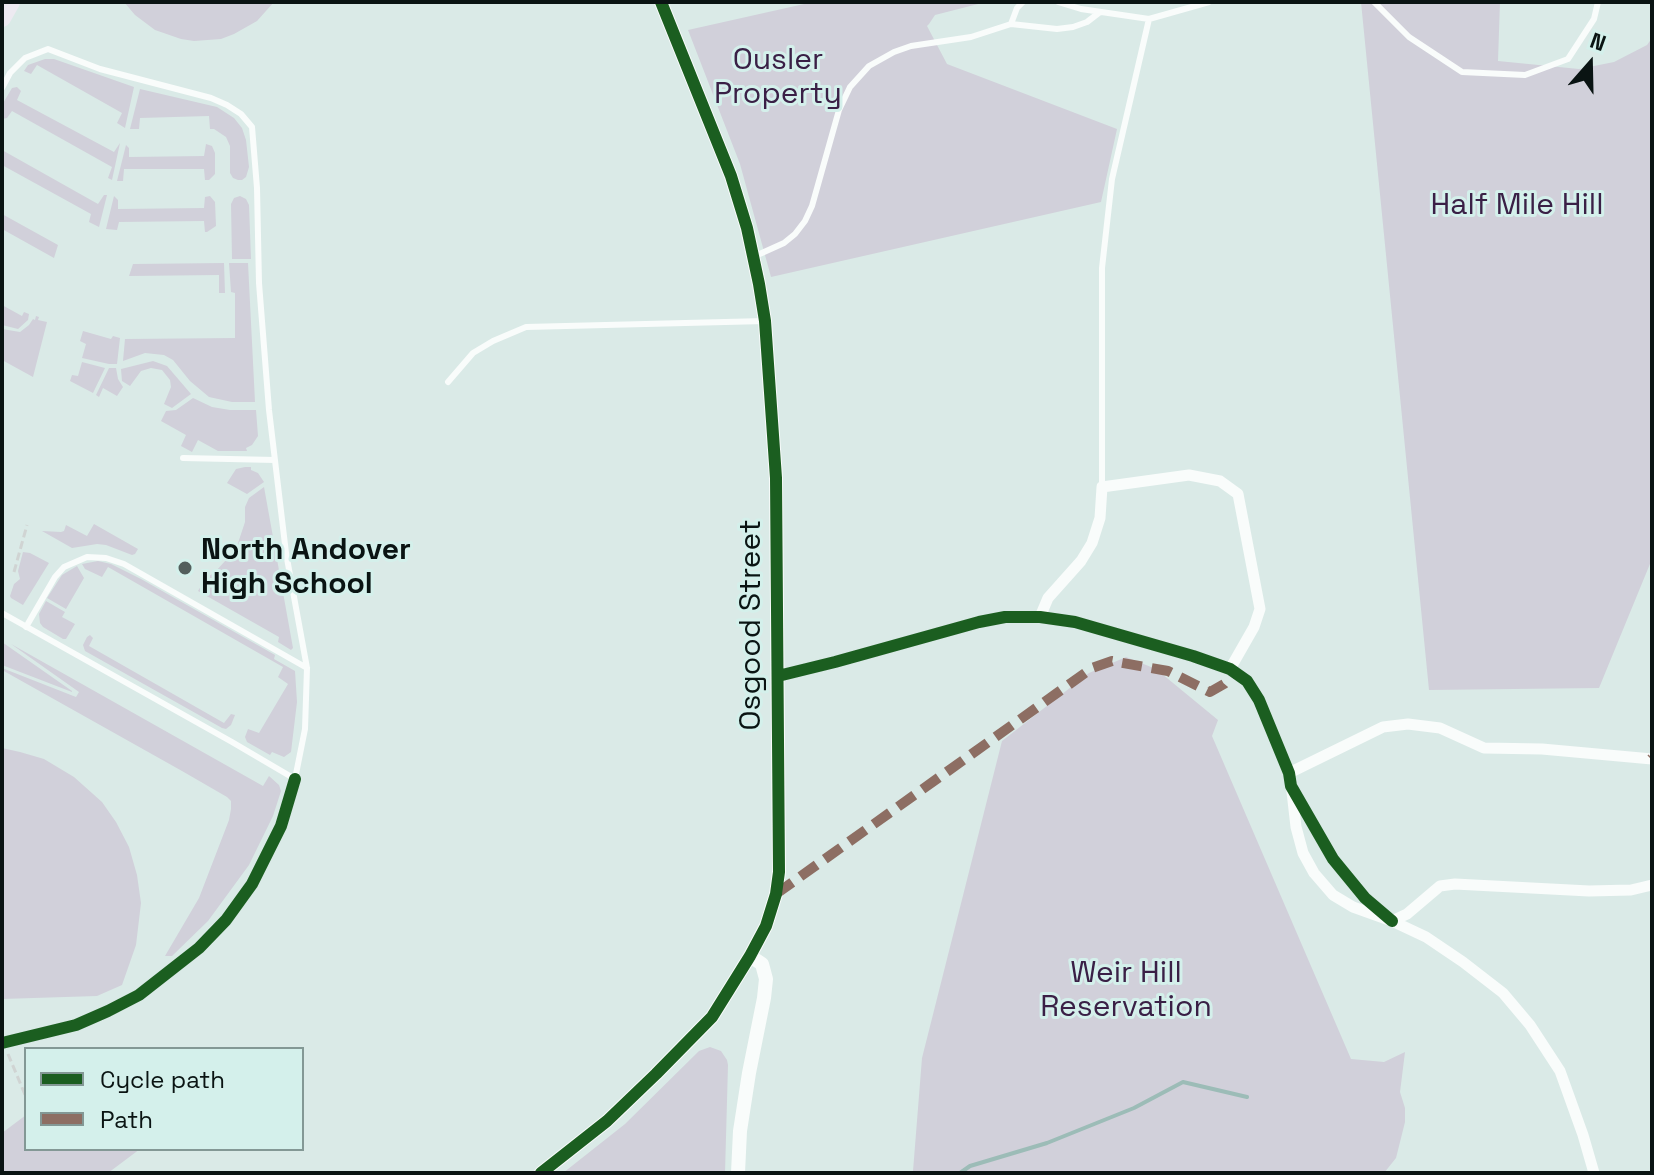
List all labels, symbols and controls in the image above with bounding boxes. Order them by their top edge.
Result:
north arrow [1550,24,1630,104]
text: N [1586,26,1610,57]
park label: Ousler Property [714,43,842,114]
park label: Half Mile Hill [1430,188,1604,224]
street label: Osgood Street [734,520,770,730]
place label: North Andover High School [201,533,411,604]
marker: North Andover High School [176,559,194,577]
park label: Weir Hill Reservation [1040,956,1212,1026]
legend [24,1047,304,1151]
text: Cycle path [100,1064,225,1095]
text: Path [100,1104,153,1135]

